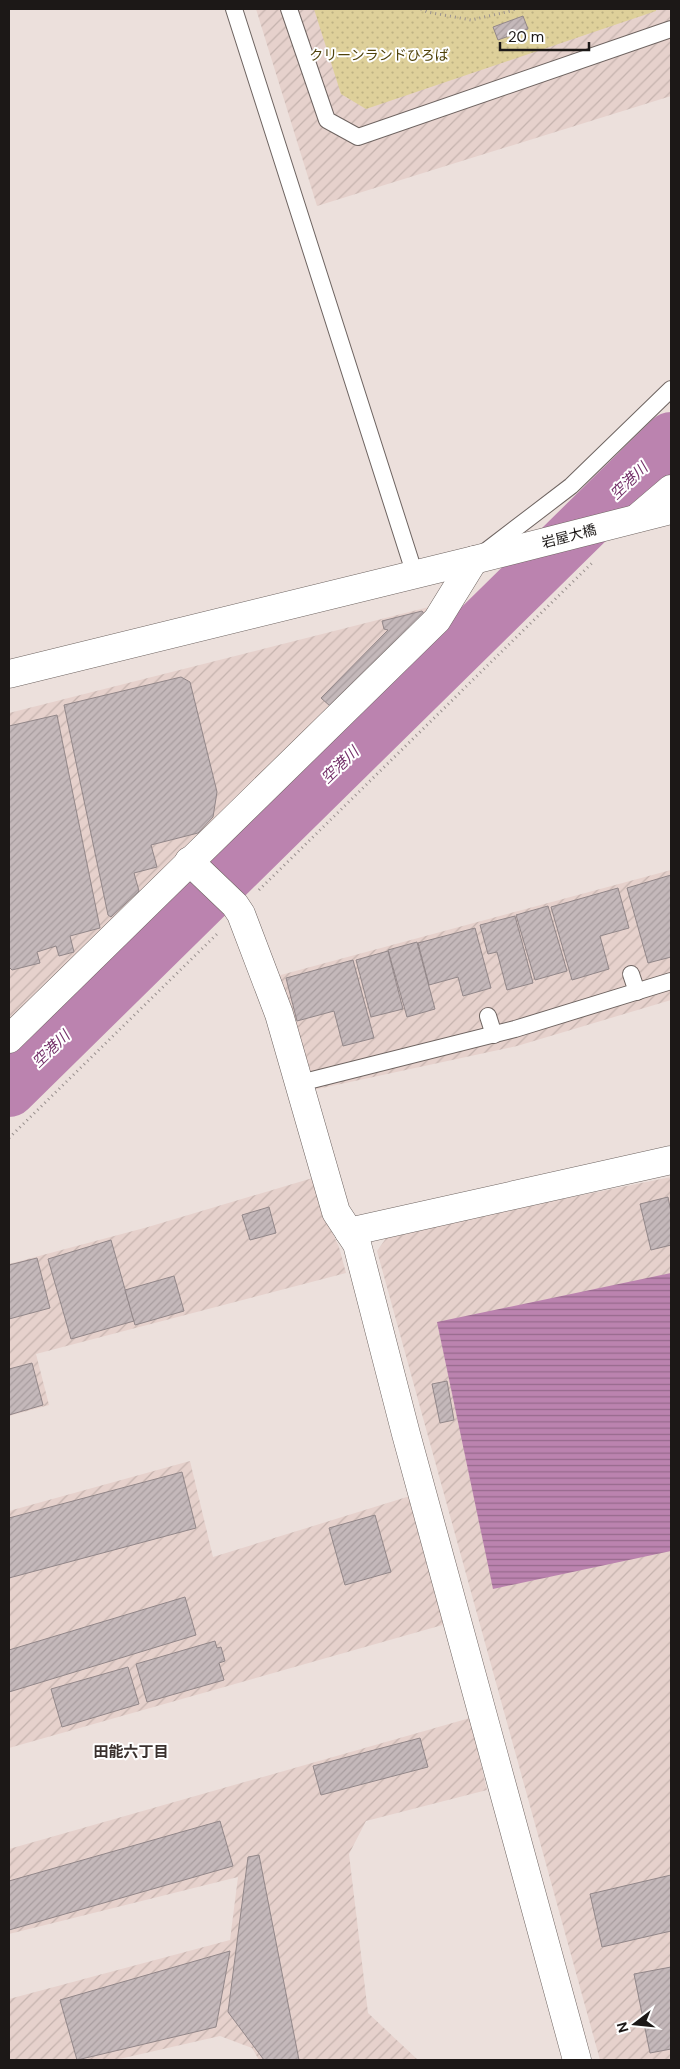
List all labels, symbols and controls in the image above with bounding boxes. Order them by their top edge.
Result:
scale bar [500,20,589,52]
text: 20 m [508,27,544,47]
park label: クリーンランドひろば [309,46,449,64]
water label: 空港川 [606,457,654,504]
street label: 岩屋大橋 [540,520,598,552]
water label: 空港川 [317,741,365,788]
water label: 空港川 [28,1025,76,1072]
district label: 田能六丁目 [93,1742,169,1762]
north arrow [610,1999,660,2049]
text: N [612,2020,633,2035]

